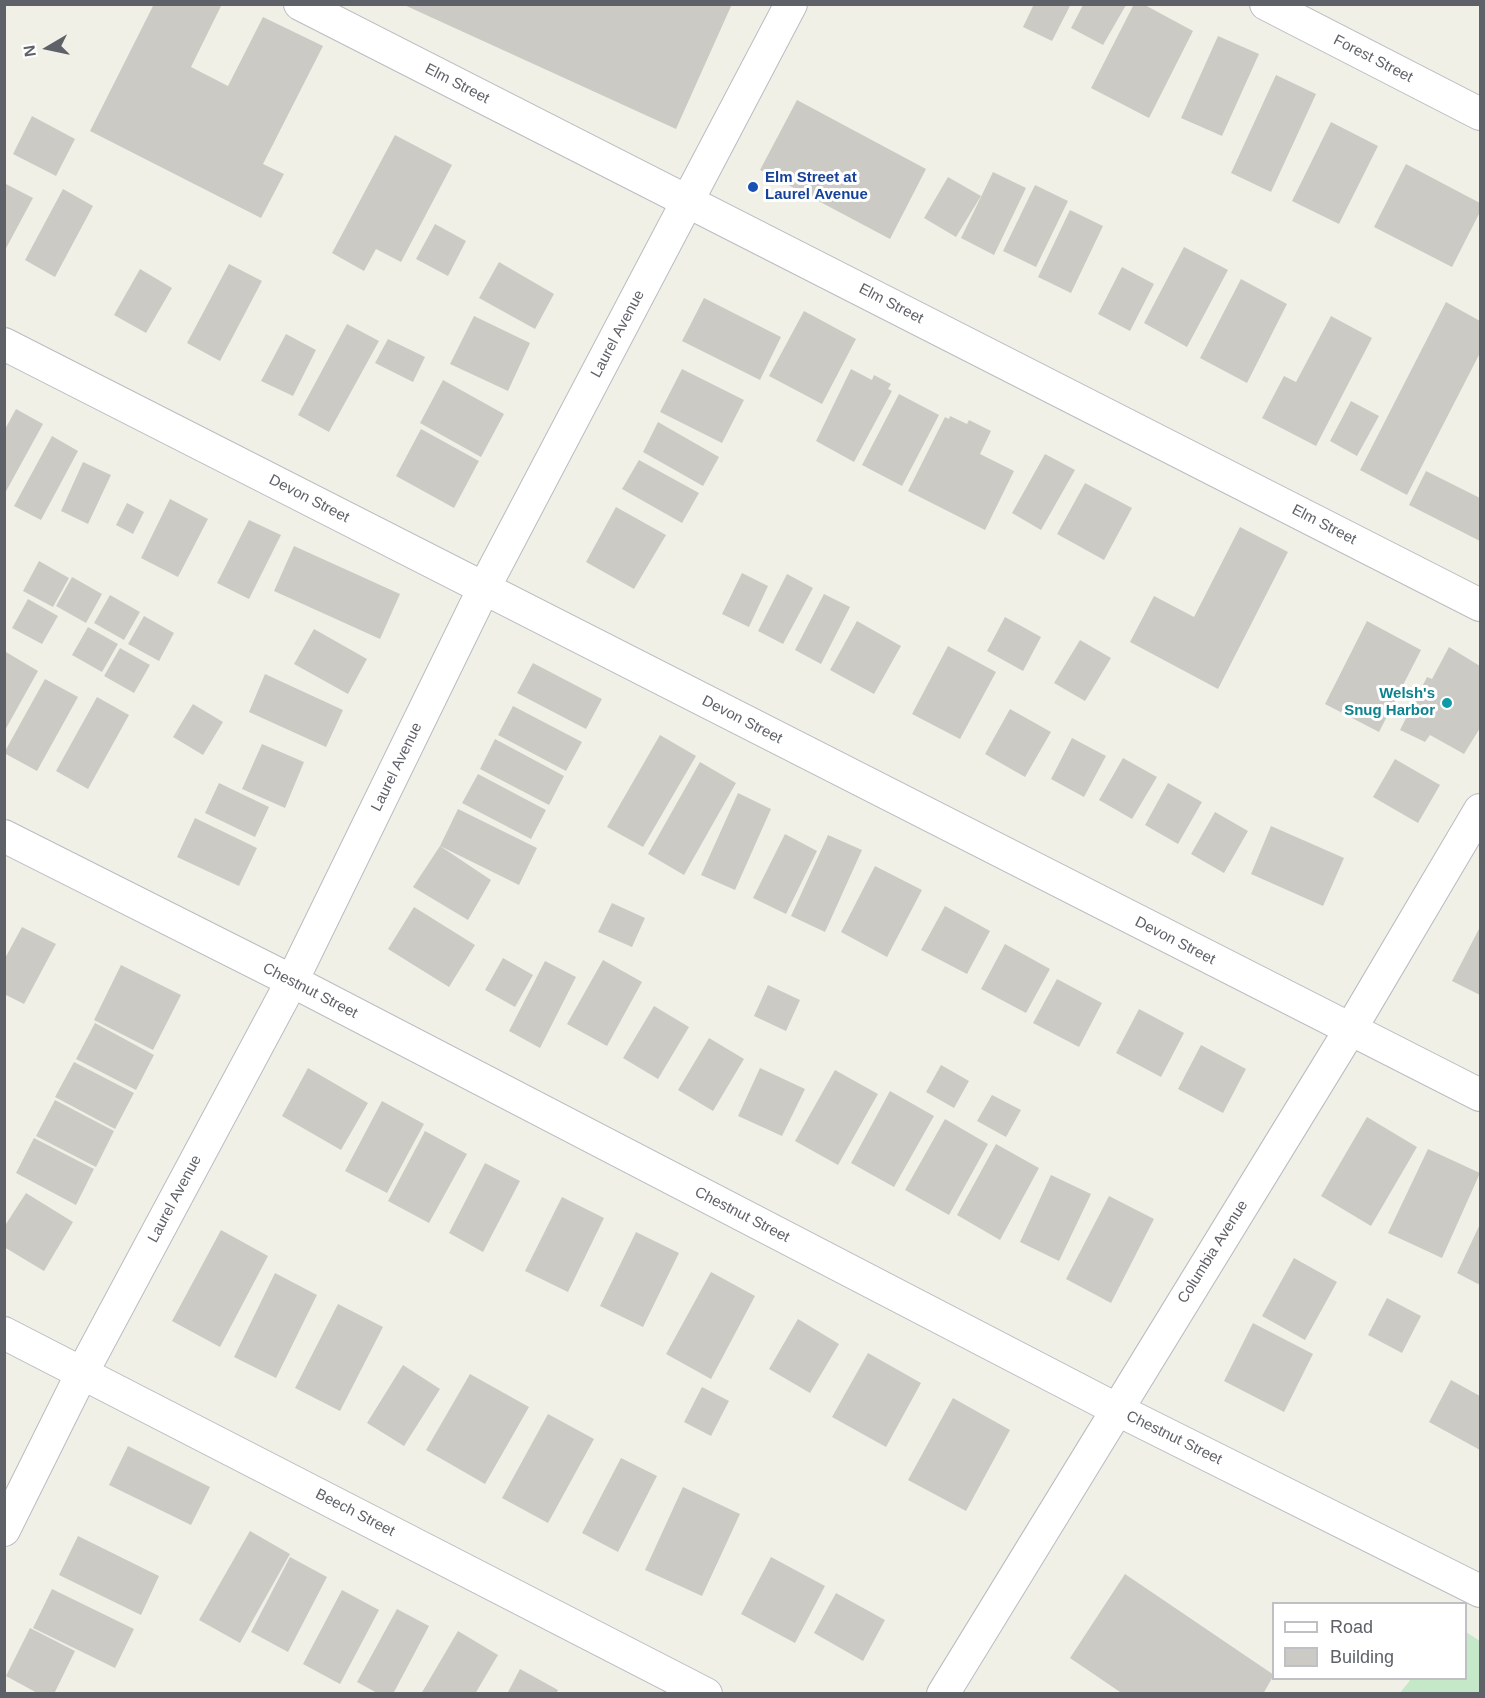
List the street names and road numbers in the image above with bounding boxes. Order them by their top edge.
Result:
street label: Forest Street [1330,31,1416,87]
street label: Elm Street [422,60,492,108]
street label: Elm Street [856,280,926,328]
street label: Laurel Avenue [587,287,649,381]
street label: Devon Street [266,471,352,527]
street label: Elm Street [1289,501,1359,549]
street label: Devon Street [699,692,785,748]
street label: Laurel Avenue [368,720,426,814]
street label: Devon Street [1132,913,1218,969]
street label: Chestnut Street [259,959,361,1023]
street label: Laurel Avenue [144,1152,206,1246]
street label: Chestnut Street [691,1183,793,1247]
street label: Columbia Avenue [1174,1197,1252,1307]
street label: Chestnut Street [1123,1407,1225,1469]
street label: Beech Street [312,1485,398,1541]

